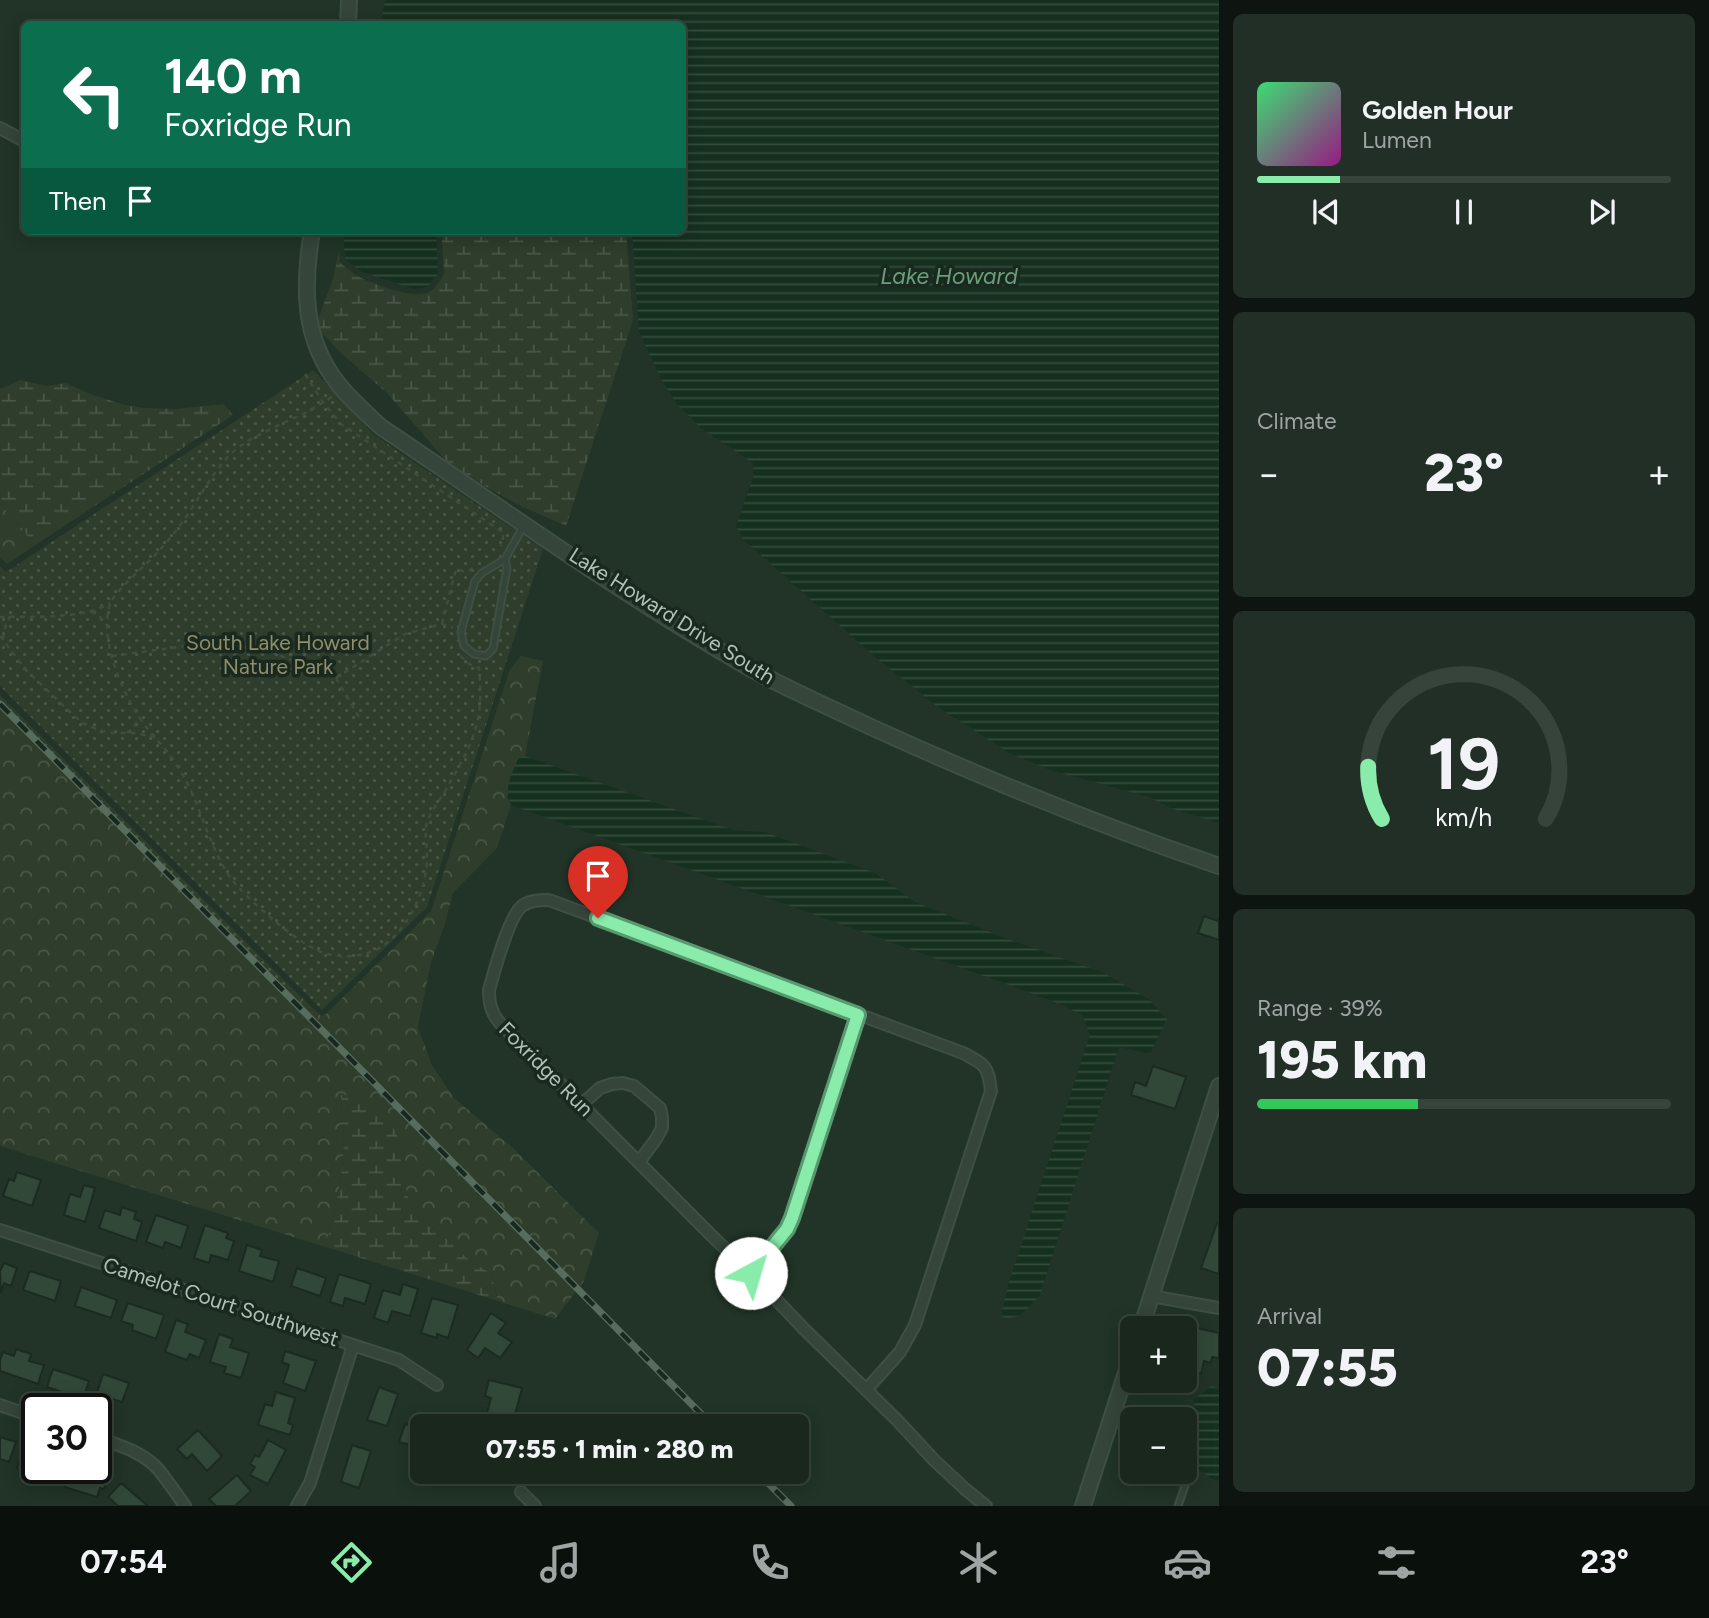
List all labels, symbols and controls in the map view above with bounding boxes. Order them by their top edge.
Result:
text: 140 m [164,46,302,105]
icon: left [49,49,140,140]
text: Golden Hour [1362,94,1513,126]
text: Foxridge Run [164,106,352,144]
text: Lumen [1362,126,1432,154]
icon: arrive [121,182,159,220]
text: Then [49,185,107,217]
icon: previous [1307,193,1345,231]
icon: pause [1445,193,1483,231]
icon: next [1583,193,1621,231]
water label: Lake Howard [880,262,1018,290]
text: Climate [1257,407,1336,435]
text: 23° [1424,442,1504,504]
text: − [1257,451,1281,497]
text: + [1647,451,1671,497]
street label: Lake Howard Drive South [565,542,780,689]
park label: South Lake Howard Nature Park [186,630,370,679]
text: 19 [1428,720,1500,807]
text: km/h [1435,802,1493,832]
pin [568,846,628,918]
icon: arrive [579,857,617,895]
text: Range · 39% [1257,994,1383,1022]
street label: Foxridge Run [494,1016,599,1121]
text: 195 km [1257,1029,1427,1091]
position arrow [714,1236,788,1310]
street label: Camelot Court Southwest [100,1252,342,1351]
text: Arrival [1257,1302,1322,1330]
map controls [1120,1316,1197,1484]
button: + [1120,1316,1197,1393]
text: 07:55 [1257,1337,1398,1399]
speed limit sign: 30 [21,1393,112,1484]
button: − [1120,1407,1197,1484]
text: 07:55 · 1 min · 280 m [486,1433,733,1465]
icon: directions [327,1538,376,1587]
icon: music [536,1538,585,1587]
icon: phone [745,1538,794,1587]
icon: climate [954,1538,1003,1587]
icon: car [1163,1538,1212,1587]
icon: filters [1372,1538,1421,1587]
text: 07:54 [80,1543,167,1581]
text: 23° [1581,1543,1629,1581]

